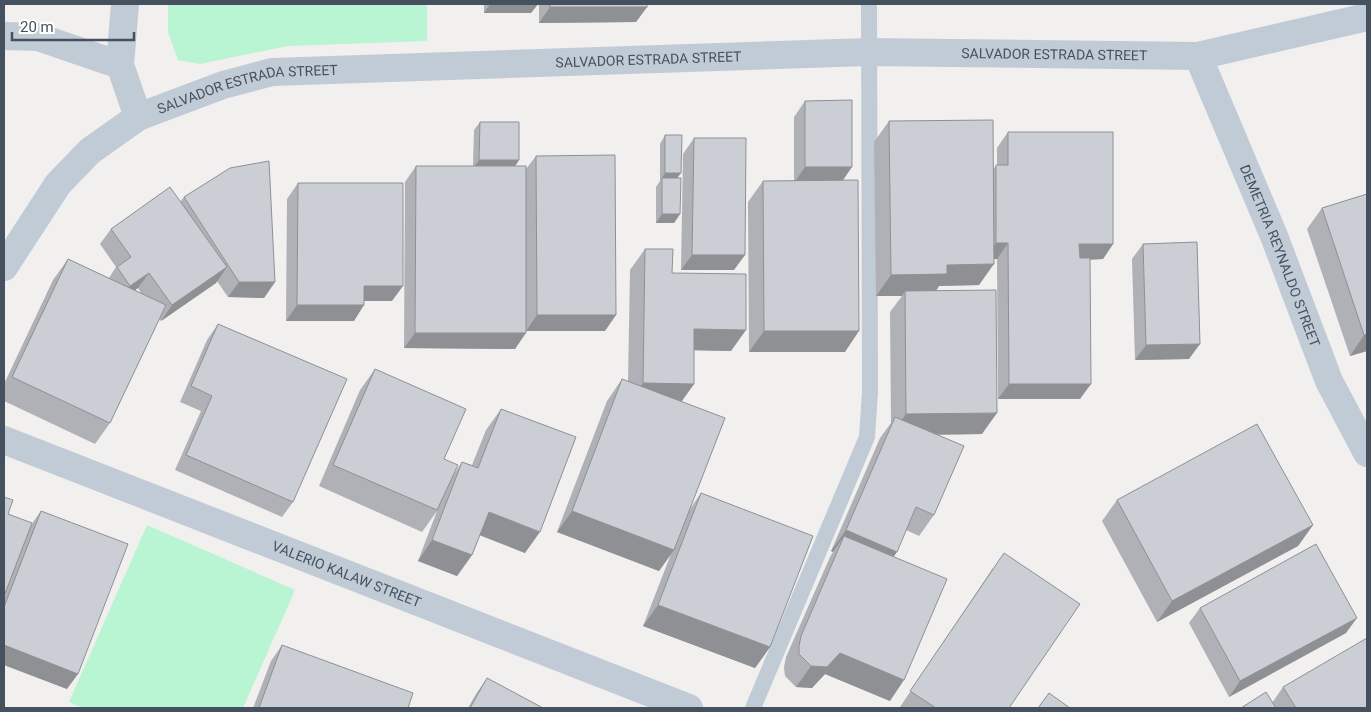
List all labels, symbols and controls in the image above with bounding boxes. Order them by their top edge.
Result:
scale bar [12,10,135,42]
text: 20 m [20,18,54,36]
street label: SALVADOR ESTRADA STREET [961,45,1148,63]
street label: SALVADOR ESTRADA STREET [555,48,742,70]
street label: SALVADOR ESTRADA STREET [155,62,339,117]
street label: DEMETRIA REYNALDO STREET [1237,162,1324,350]
street label: VALERIO KALAW STREET [270,538,424,611]

